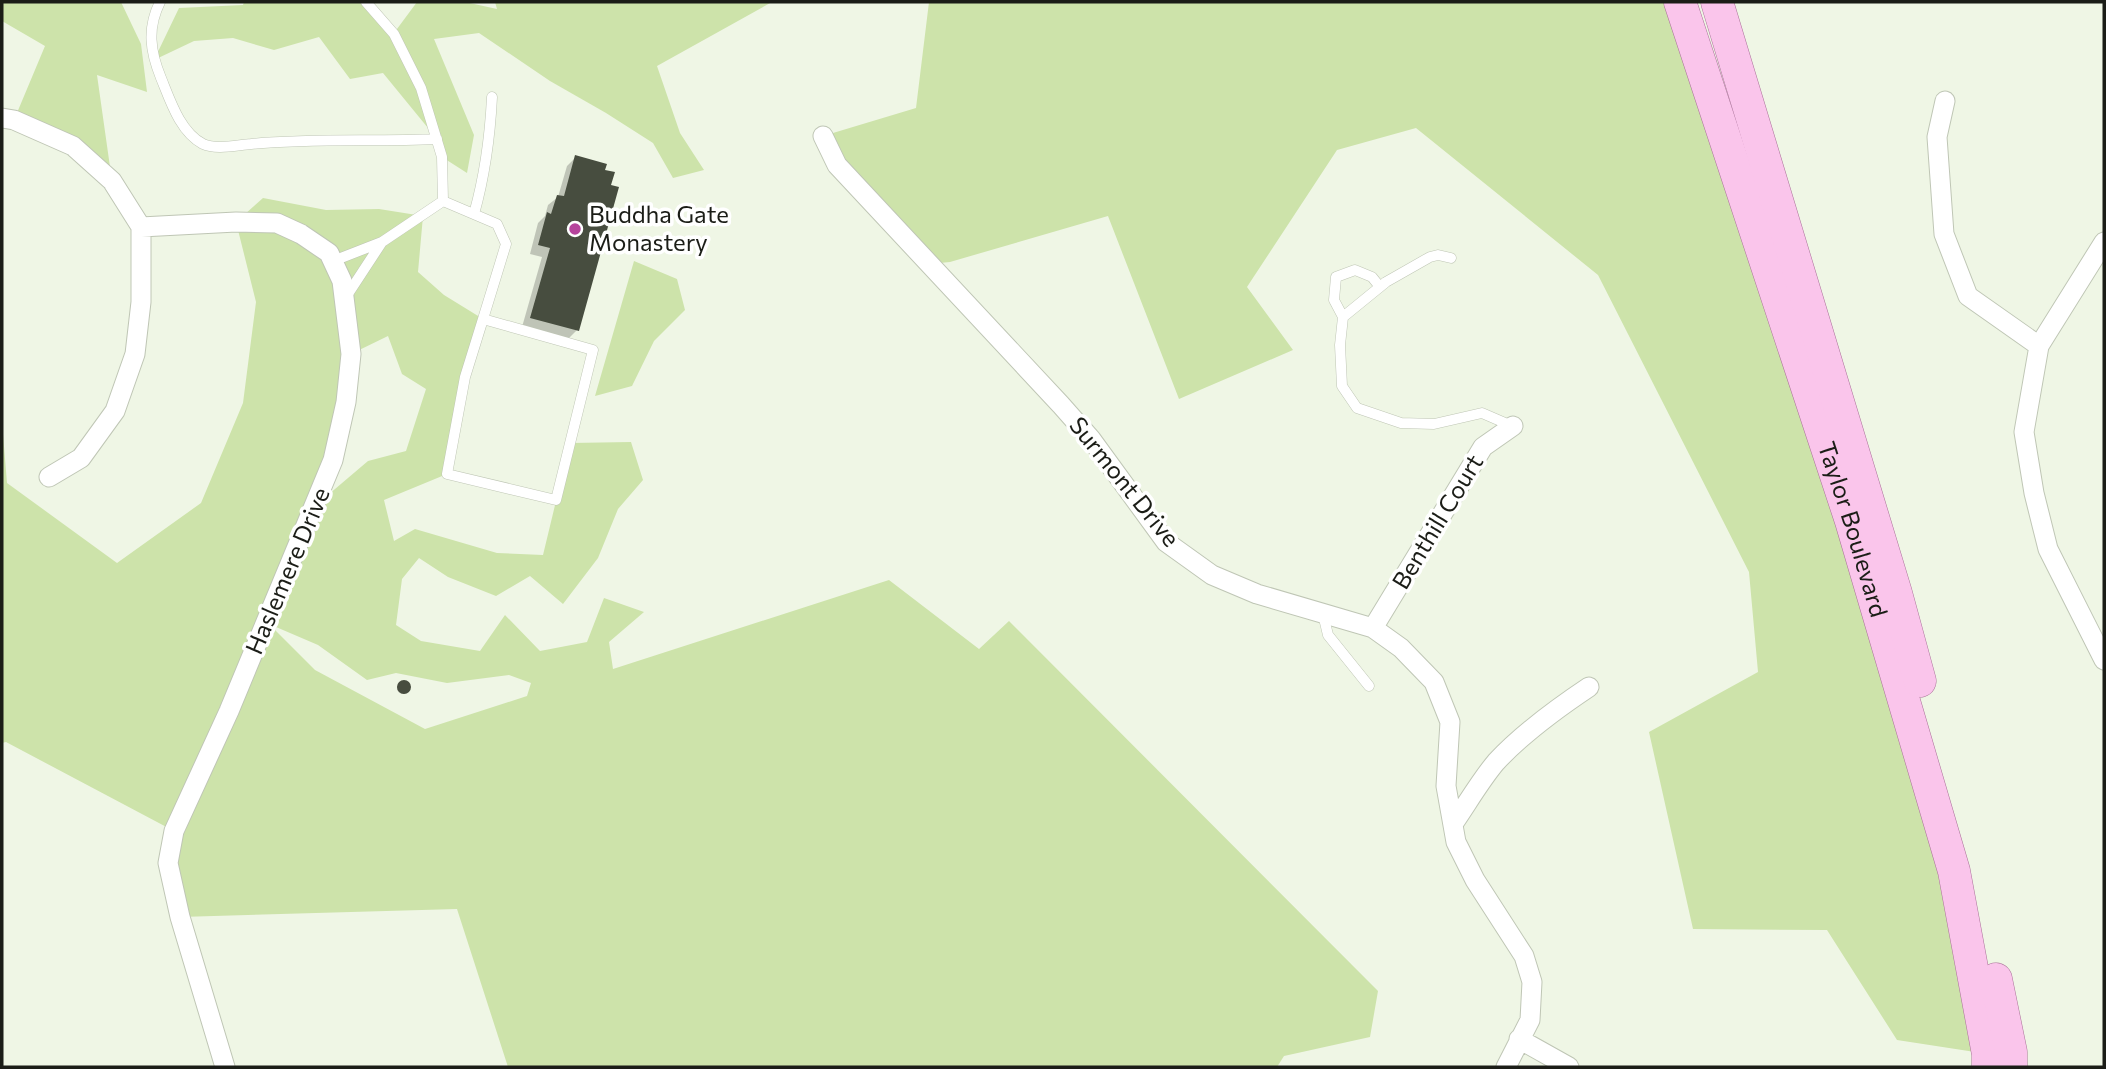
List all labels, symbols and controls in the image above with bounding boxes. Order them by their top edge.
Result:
place label: Buddha Gate Monastery [589,199,729,256]
marker: Buddha Gate Monastery [567,221,583,237]
street label: Surmont Drive [1064,410,1186,552]
street label: Taylor Boulevard [1813,438,1894,620]
street label: Benthill Court [1385,448,1488,594]
street label: Haslemere Drive [238,483,335,658]

